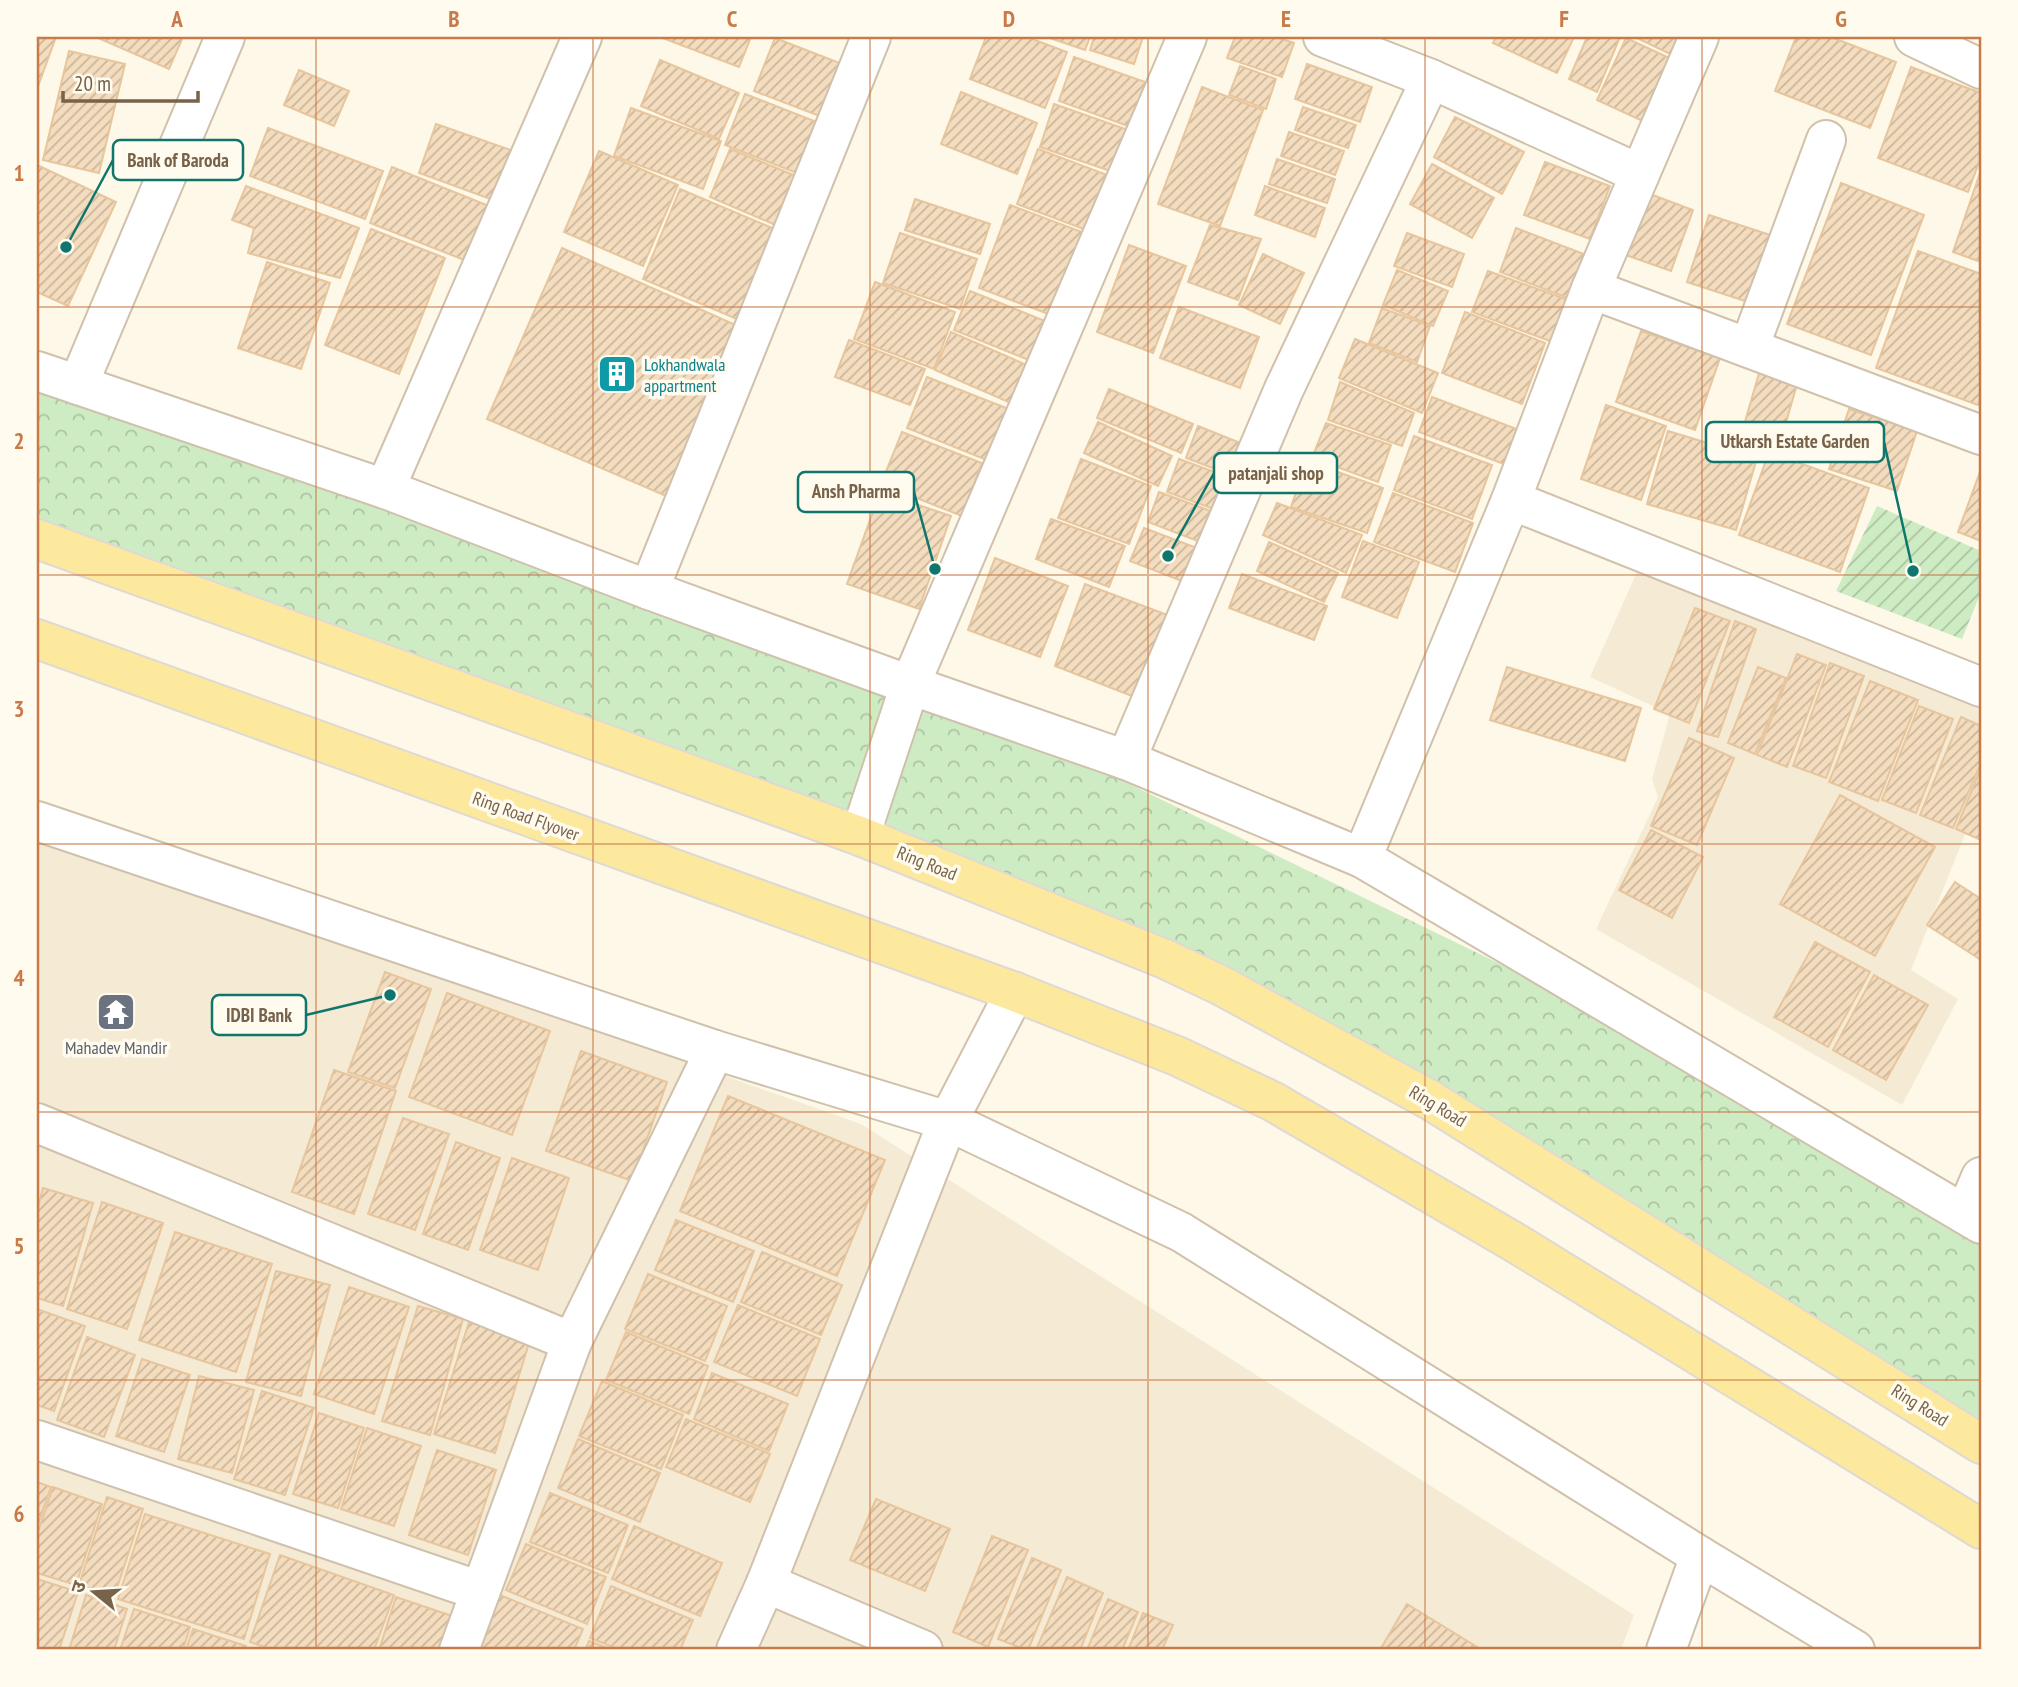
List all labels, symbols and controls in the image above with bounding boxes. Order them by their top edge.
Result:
text: A [170,4,183,33]
text: B [448,4,460,33]
text: C [727,4,738,33]
text: D [1003,4,1015,33]
text: E [1281,4,1291,33]
text: F [1559,4,1569,33]
text: G [1835,4,1847,33]
scale bar [63,60,198,104]
text: 20 m [74,70,111,97]
callout: Bank of Baroda [113,140,243,180]
text: Bank of Baroda [127,148,229,172]
text: 1 [14,158,25,187]
building icon: Lokhandwala appartment [596,353,638,395]
place label: Lokhandwala appartment [644,353,725,397]
callout: Utkarsh Estate Garden [1706,422,1884,462]
text: 2 [14,426,25,455]
text: Utkarsh Estate Garden [1720,429,1870,453]
callout: patanjali shop [1214,453,1337,493]
text: patanjali shop [1228,461,1324,485]
callout: Ansh Pharma [798,472,914,512]
text: Ansh Pharma [811,479,900,503]
text: 3 [14,694,25,723]
street label: Ring Road Flyover [469,786,583,846]
street label: Ring Road [894,841,960,885]
text: 4 [14,963,25,992]
temple icon: Mahadev Mandir [95,991,137,1033]
callout: IDBI Bank [212,995,306,1035]
text: IDBI Bank [226,1003,292,1027]
place label: Mahadev Mandir [65,1036,167,1059]
street label: Ring Road [1405,1080,1471,1132]
text: 5 [14,1231,25,1260]
street label: Ring Road [1887,1379,1953,1431]
text: 6 [14,1499,25,1528]
north arrow [60,1558,130,1628]
text: उ [65,1577,91,1596]

